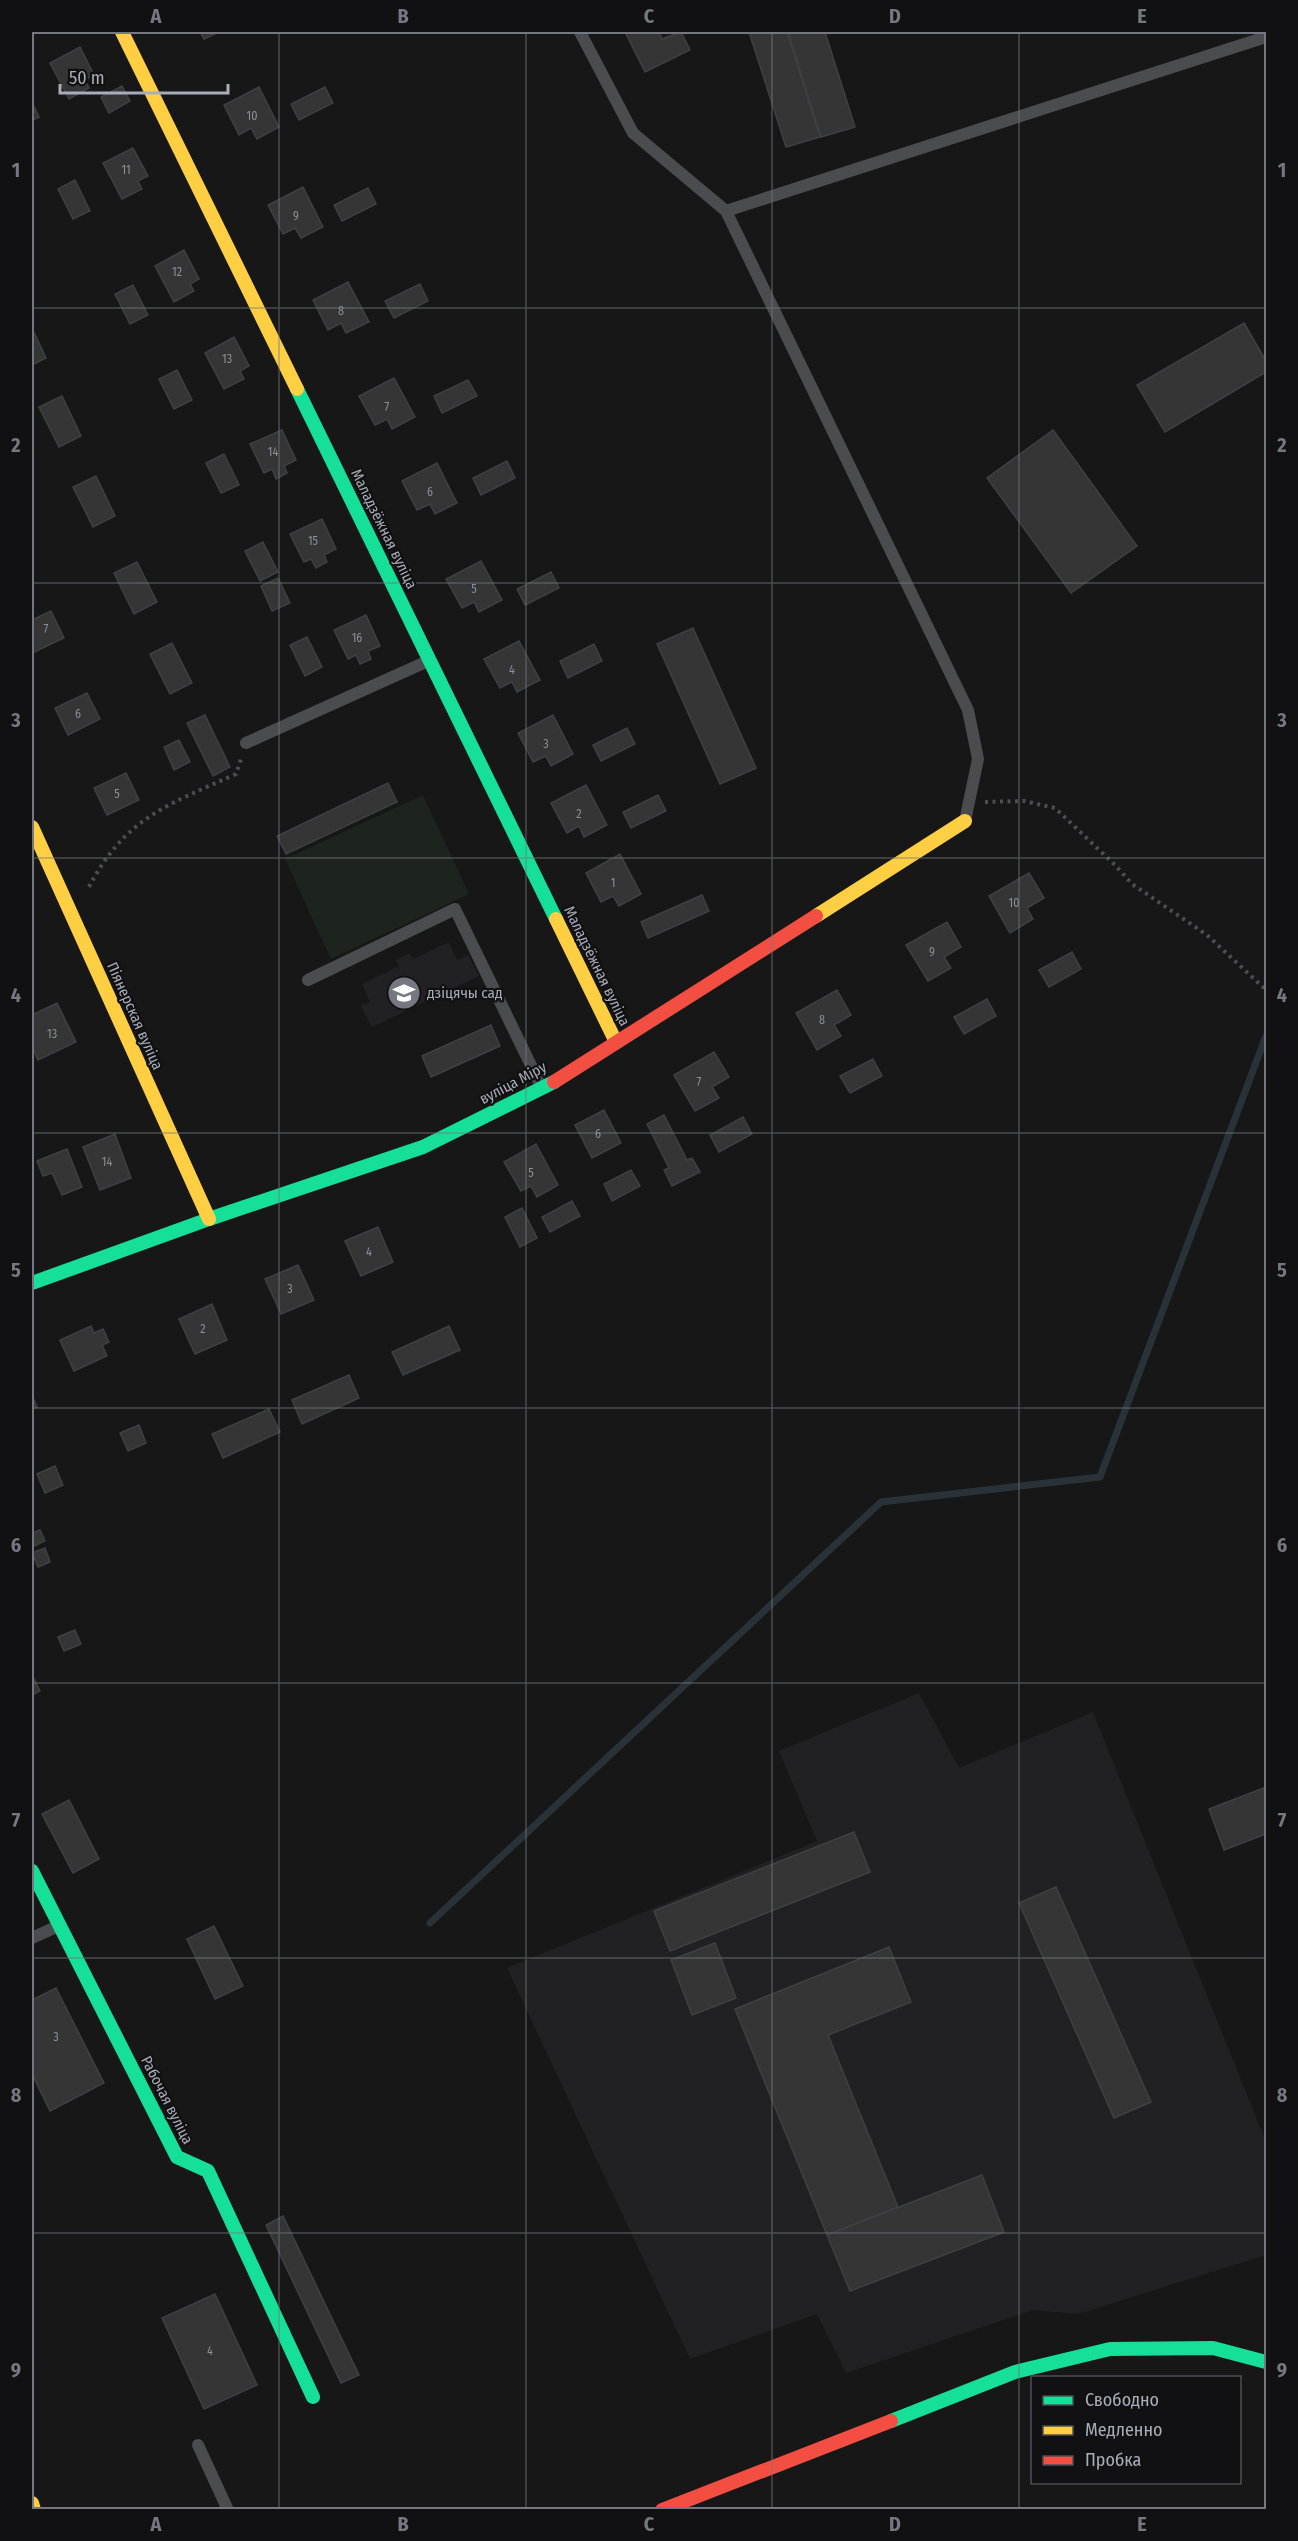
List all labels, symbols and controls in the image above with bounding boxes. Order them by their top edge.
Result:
text: A [150,4,163,28]
text: B [397,4,409,28]
text: C [644,4,655,28]
text: D [889,4,901,28]
text: E [1137,4,1147,28]
scale bar [60,57,228,95]
text: 50 m [69,67,105,89]
house number: 10 [247,109,257,123]
text: 1 [12,158,20,182]
text: 1 [1278,158,1286,182]
house number: 11 [121,163,131,177]
house number: 9 [293,209,299,223]
house number: 12 [172,265,182,279]
house number: 8 [338,304,344,318]
house number: 13 [222,352,232,366]
house number: 7 [385,400,390,414]
text: 2 [10,433,21,457]
text: 2 [1276,433,1287,457]
house number: 14 [268,445,278,459]
street label: Маладзёжная вуліца [347,466,421,592]
house number: 6 [427,485,433,499]
house number: 15 [308,534,319,548]
house number: 5 [471,582,477,596]
house number: 7 [44,622,49,636]
house number: 16 [352,631,362,645]
house number: 4 [509,663,515,677]
house number: 6 [75,707,81,721]
text: 3 [10,708,21,732]
text: 3 [1276,708,1287,732]
house number: 3 [543,737,549,751]
house number: 5 [114,787,120,801]
house number: 2 [576,807,582,821]
house number: 1 [611,876,615,890]
house number: 10 [1009,896,1019,910]
street label: Маладзёжная вуліца [560,903,634,1029]
house number: 9 [929,945,935,959]
street label: Піянерская вуліца [103,959,167,1073]
school or university icon: дзіцячы сад [386,975,422,1011]
text: 4 [11,983,21,1007]
text: 4 [1277,983,1287,1007]
place label: дзіцячы сад [427,984,502,1002]
house number: 8 [819,1013,825,1027]
house number: 13 [47,1027,57,1041]
street label: вуліца Міру [476,1058,550,1108]
house number: 7 [697,1075,702,1089]
house number: 6 [595,1127,601,1141]
house number: 14 [102,1155,112,1169]
house number: 5 [528,1166,534,1180]
house number: 4 [366,1245,372,1259]
text: 5 [11,1258,21,1282]
text: 5 [1277,1258,1287,1282]
house number: 3 [287,1282,293,1296]
house number: 2 [200,1322,206,1336]
text: 6 [11,1533,21,1557]
text: 6 [1277,1533,1287,1557]
text: 7 [12,1808,21,1832]
text: 7 [1278,1808,1287,1832]
house number: 3 [53,2030,59,2044]
street label: Рабочая вуліца [137,2053,197,2147]
text: 8 [11,2083,22,2107]
text: 8 [1277,2083,1288,2107]
house number: 4 [207,2344,213,2358]
text: 9 [11,2358,21,2382]
text: 9 [1277,2358,1287,2382]
legend [1031,2376,1241,2484]
text: Свободно [1085,2389,1159,2411]
text: Медленно [1085,2419,1163,2441]
text: Пробка [1085,2449,1141,2471]
text: A [150,2512,163,2536]
text: B [397,2512,409,2536]
text: C [644,2512,655,2536]
text: D [889,2512,901,2536]
text: E [1137,2512,1147,2536]

